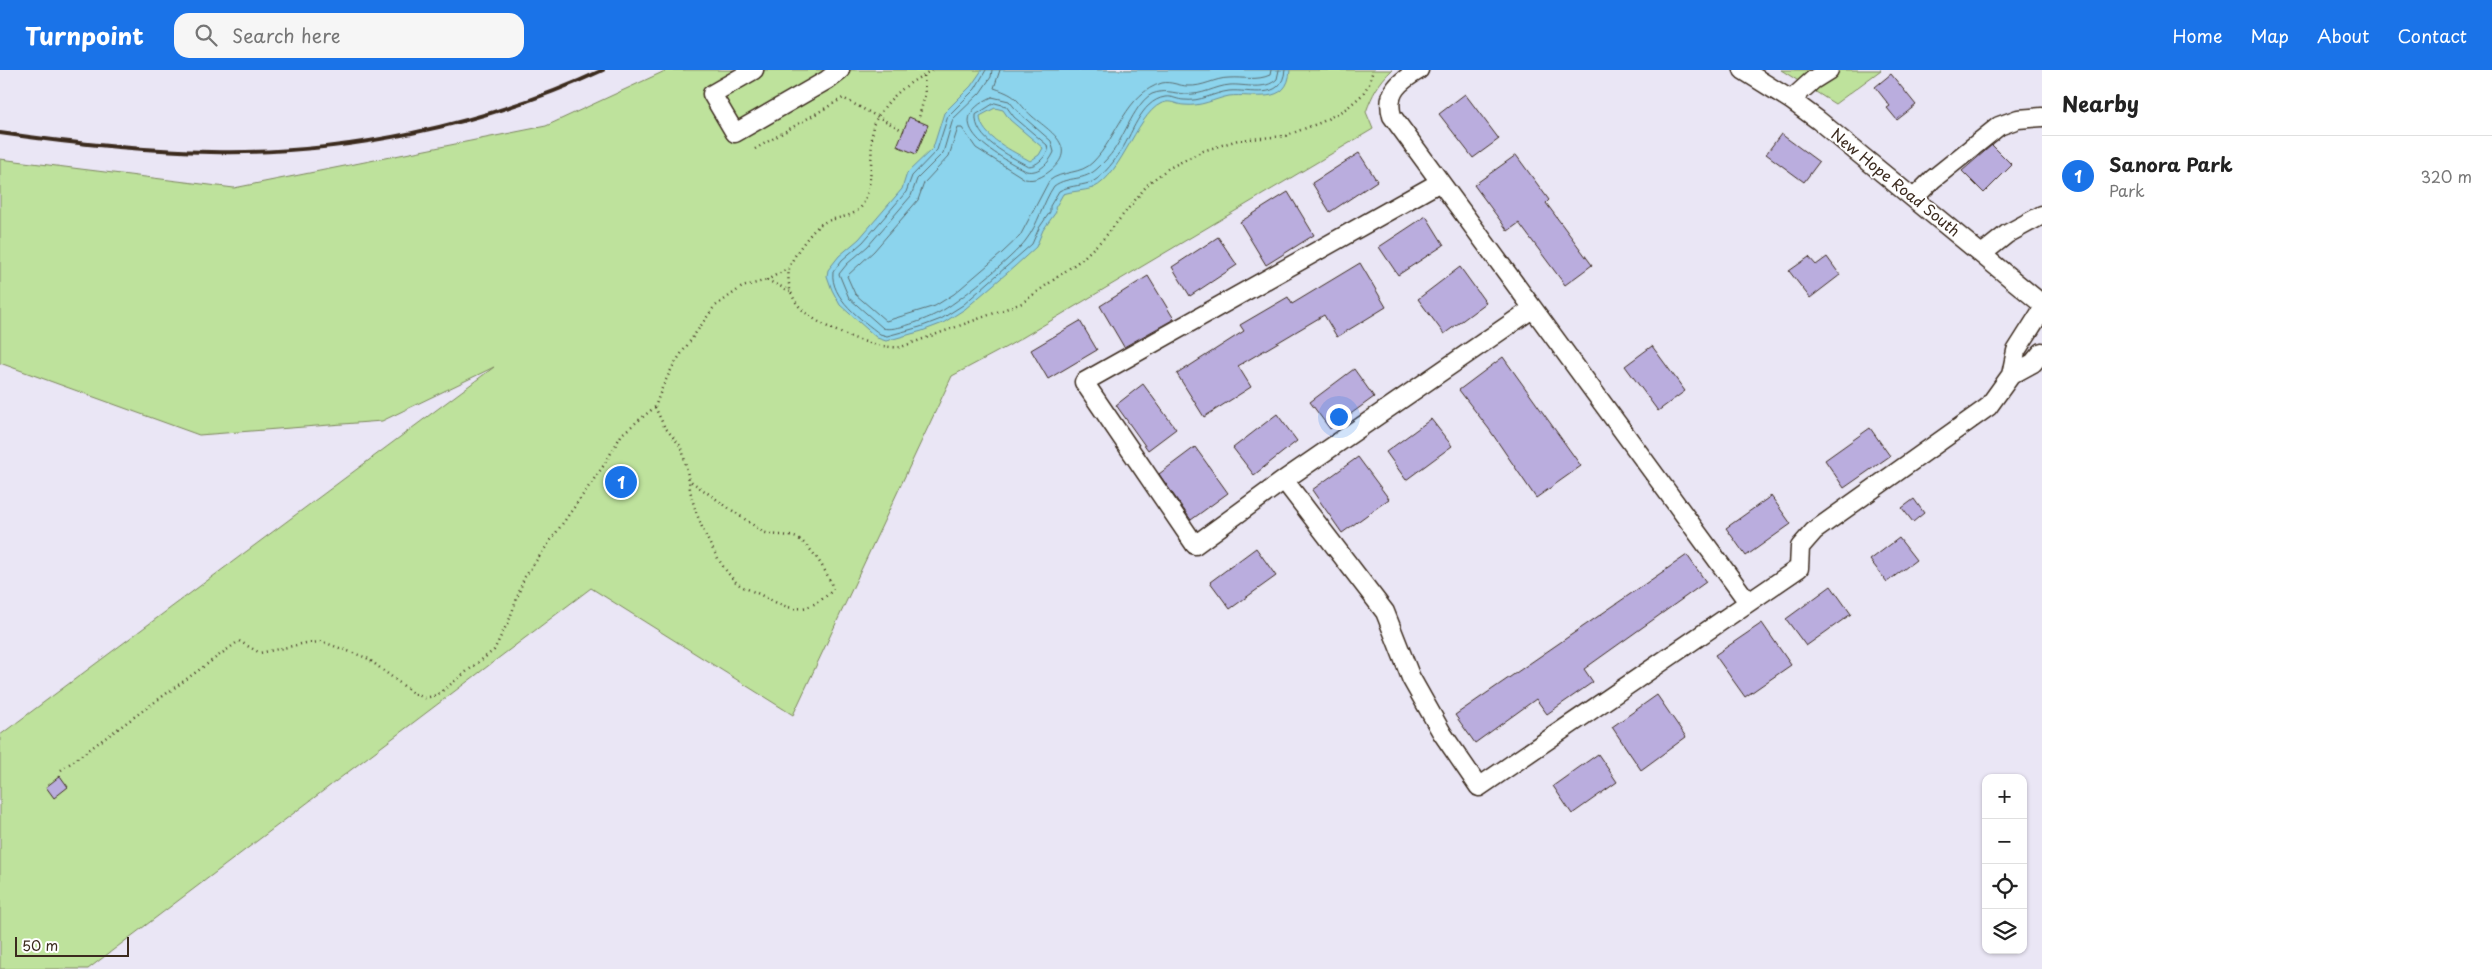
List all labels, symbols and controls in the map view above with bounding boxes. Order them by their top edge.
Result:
search box [174,13,524,58]
text: Turnpoint [25,17,144,53]
icon: search [192,21,220,49]
text: Search here [232,21,341,49]
text: Home [2172,22,2222,49]
text: Map [2250,22,2289,49]
text: About [2317,22,2369,49]
text: Contact [2397,22,2467,49]
text: Nearby [2062,87,2139,119]
street label: New Hope Road South [1826,122,1966,241]
text: Sanora Park [2109,150,2233,178]
text: 1 [2074,164,2082,188]
text: 320 m [2421,164,2472,188]
text: Park [2109,178,2145,202]
your location [1326,404,1352,430]
pin: 1 [605,463,637,501]
map controls [1982,774,2027,954]
button: + [1982,774,2027,819]
button: − [1982,819,2027,864]
button: locate [1982,864,2027,909]
button: layers [1982,909,2027,954]
scale bar [15,934,129,957]
text: 50 m [22,935,58,956]

